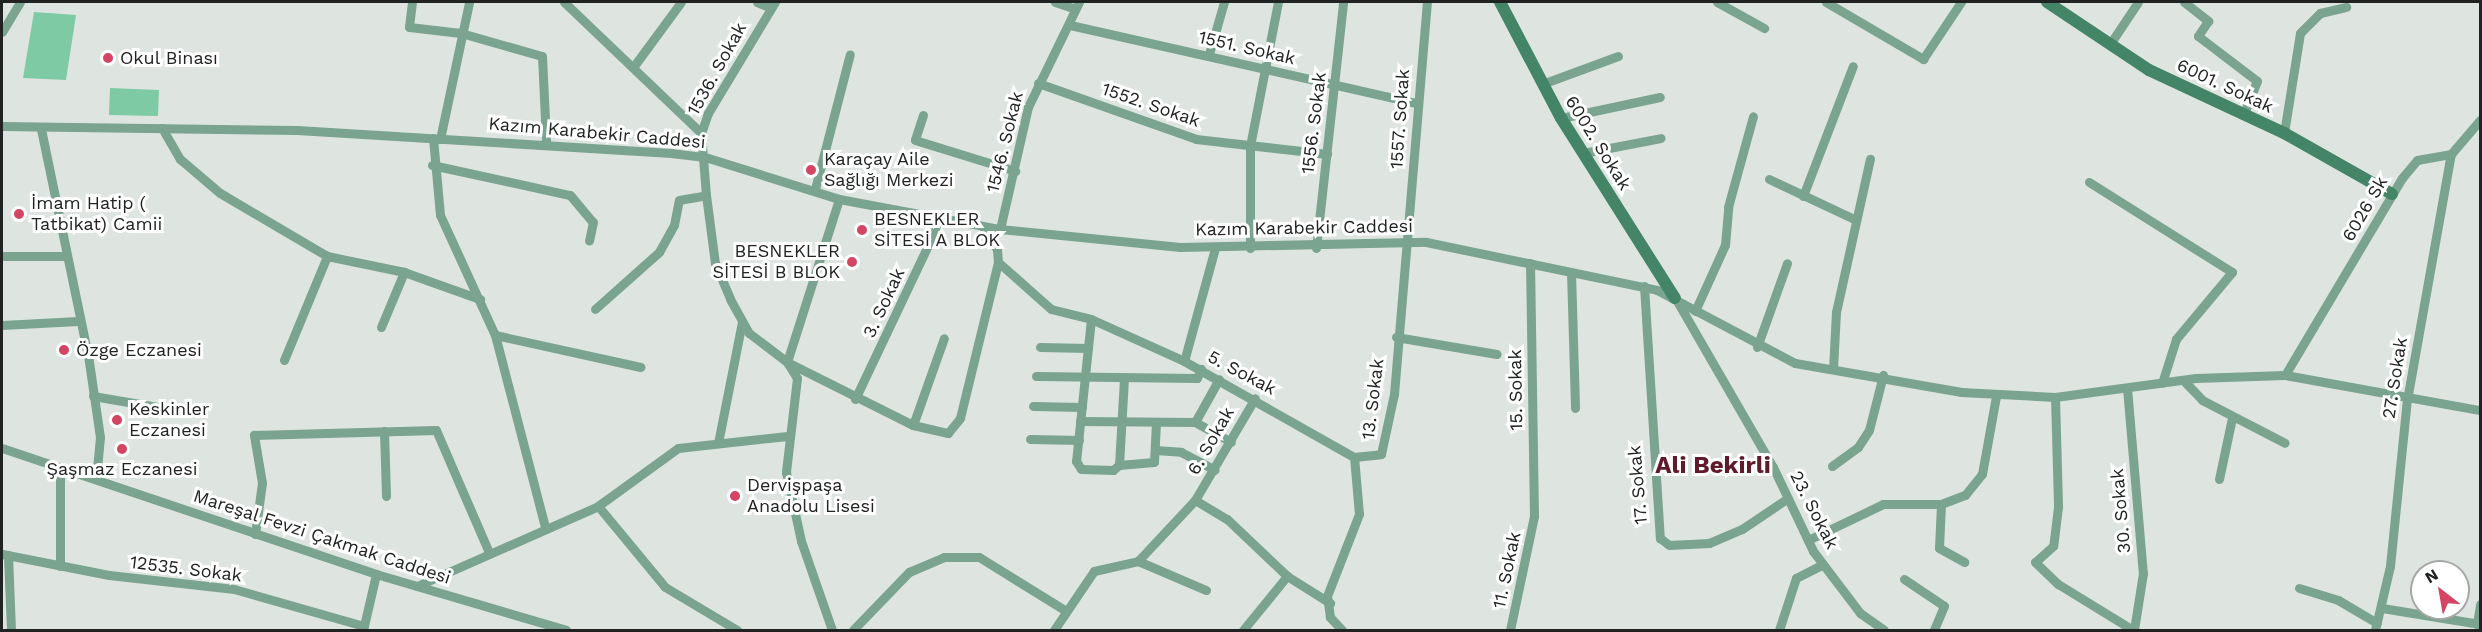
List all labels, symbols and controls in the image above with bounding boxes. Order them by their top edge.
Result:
street label: 1536. Sokak [683,19,751,119]
street label: 1551. Sokak [1196,26,1298,70]
place label: Okul Binası [120,47,218,69]
marker: Okul Binası [101,51,115,65]
street label: 6001. Sokak [2173,54,2277,118]
street label: 1557. Sokak [1386,68,1414,170]
street label: 1556. Sokak [1297,71,1331,175]
street label: 1552. Sokak [1099,78,1203,132]
street label: 1546. Sokak [982,89,1028,195]
street label: 6002. Sokak [1560,92,1636,194]
street label: Kazım Karabekir Caddesi [487,113,707,153]
place label: Karaçay Aile Sağlığı Merkezi [824,149,954,192]
marker: Karaçay Aile Sağlığı Merkezi [802,161,820,179]
street label: 6026 Sk [2338,173,2392,245]
place label: İmam Hatip ( Tatbikat) Camii [31,193,162,236]
marker: İmam Hatip ( Tatbikat) Camii [12,207,26,221]
place label: BESNEKLER SİTESİ A BLOK [874,209,1002,252]
street label: Kazım Karabekir Caddesi [1195,215,1413,241]
marker: BESNEKLER SİTESİ A BLOK [855,223,869,237]
place label: BESNEKLER SİTESİ B BLOK [713,241,840,284]
marker: BESNEKLER SİTESİ B BLOK [845,255,859,269]
street label: 3. Sokak [859,265,909,341]
street label: 27. Sokak [2378,336,2412,420]
place label: Özge Eczanesi [76,339,202,361]
marker: Özge Eczanesi [57,343,71,357]
street label: 5. Sokak [1204,346,1280,400]
street label: 15. Sokak [1504,349,1528,431]
street label: 13. Sokak [1357,357,1389,441]
place label: Keskinler Eczanesi [129,399,209,442]
street label: 6. Sokak [1183,403,1239,479]
marker: Keskinler Eczanesi [110,413,124,427]
marker: Şaşmaz Eczanesi [115,442,129,456]
street label: 17. Sokak [1624,445,1652,525]
district label: Ali Bekirli [1655,452,1771,480]
place label: Şaşmaz Eczanesi [47,458,197,480]
street label: 23. Sokak [1785,467,1843,553]
street label: 30. Sokak [2107,468,2135,554]
place label: Dervişpaşa Anadolu Lisesi [747,475,875,518]
street label: Mareşal Fevzi Çakmak Caddesi [190,485,454,589]
marker: Dervişpaşa Anadolu Lisesi [728,489,742,503]
street label: 11. Sokak [1488,530,1526,610]
street label: 12535. Sokak [129,551,243,587]
north arrow [2410,560,2470,620]
text: N [2422,565,2441,587]

